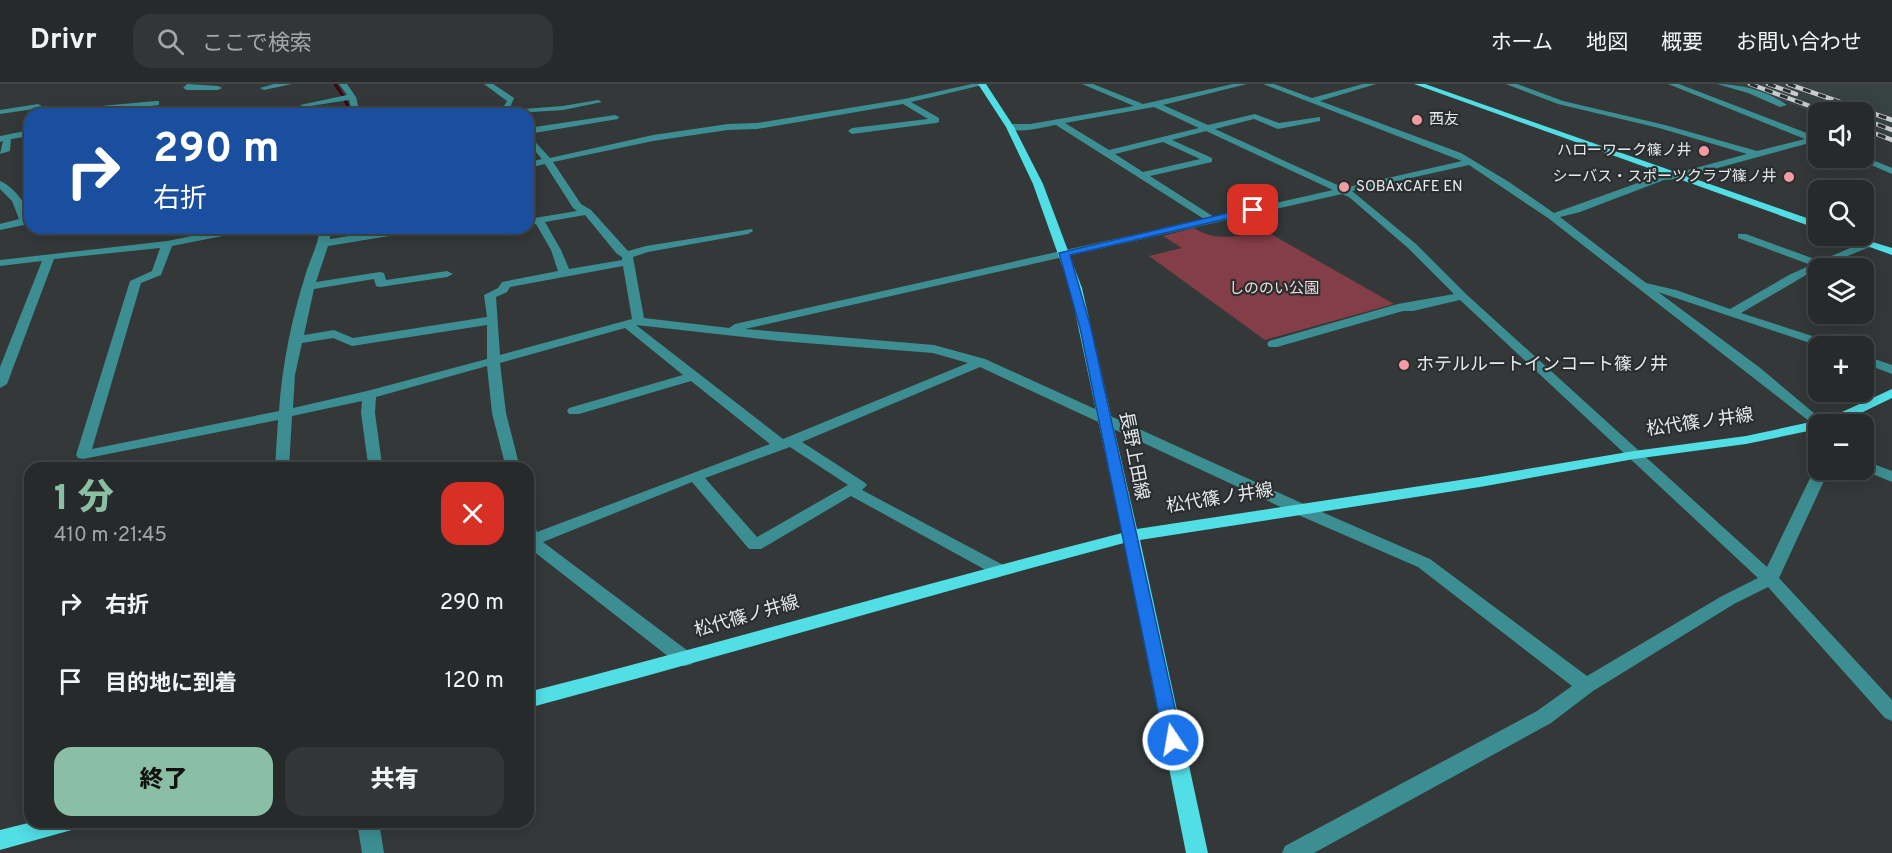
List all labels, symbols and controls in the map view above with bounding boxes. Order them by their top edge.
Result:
search box [133,14,553,68]
text: Drivr [30,23,97,59]
icon: search [154,25,187,58]
text: ホーム [1491,30,1553,57]
text: 地図 [1586,30,1628,57]
text: 概要 [1661,30,1703,57]
text: お問い合わせ [1736,30,1862,57]
text: ここで検索 [202,31,312,58]
map controls [1808,102,1874,480]
button: sound [1808,102,1874,168]
place label: 西友 [1429,111,1459,130]
marker: 西友 [1410,113,1424,127]
text: 290 m [153,124,280,177]
icon: right [54,132,132,210]
place label: ハローワーク篠ノ井 [1557,141,1692,161]
marker: ハローワーク篠ノ井 [1697,144,1711,158]
place label: シーバス・スポーツクラブ篠ノ井 [1552,167,1777,187]
marker: シーバス・スポーツクラブ篠ノ井 [1782,170,1796,184]
place label: SOBAxCAFE EN [1356,178,1463,197]
marker: SOBAxCAFE EN [1337,180,1351,194]
button: search [1808,180,1874,246]
text: 右折 [153,183,207,217]
pin [1227,184,1278,235]
icon: arrive [1236,193,1269,226]
button: layers [1808,258,1874,324]
park label: しののい公園 [1229,280,1319,299]
button: + [1808,336,1874,402]
place label: ホテルルートインコート篠ノ井 [1416,354,1668,377]
marker: ホテルルートインコート篠ノ井 [1397,358,1411,372]
street label: 松代篠ノ井線 [1645,404,1755,442]
street label: 長野上田線 [1113,410,1153,502]
button: − [1808,414,1874,480]
text: 1 分 [54,477,114,523]
street label: 松代篠ノ井線 [1165,479,1275,519]
button: close [441,482,504,545]
text: 410 m · 21:45 [54,523,167,549]
icon: right [54,587,87,620]
text: 290 m [440,590,504,617]
street label: 松代篠ノ井線 [692,591,802,643]
text: 右折 [105,593,149,620]
icon: arrive [54,665,87,698]
text: 120 m [444,668,504,695]
text: 目的地に到着 [105,671,237,698]
position arrow [1141,708,1205,772]
button: 終了 [54,747,273,816]
button: 共有 [285,747,504,816]

